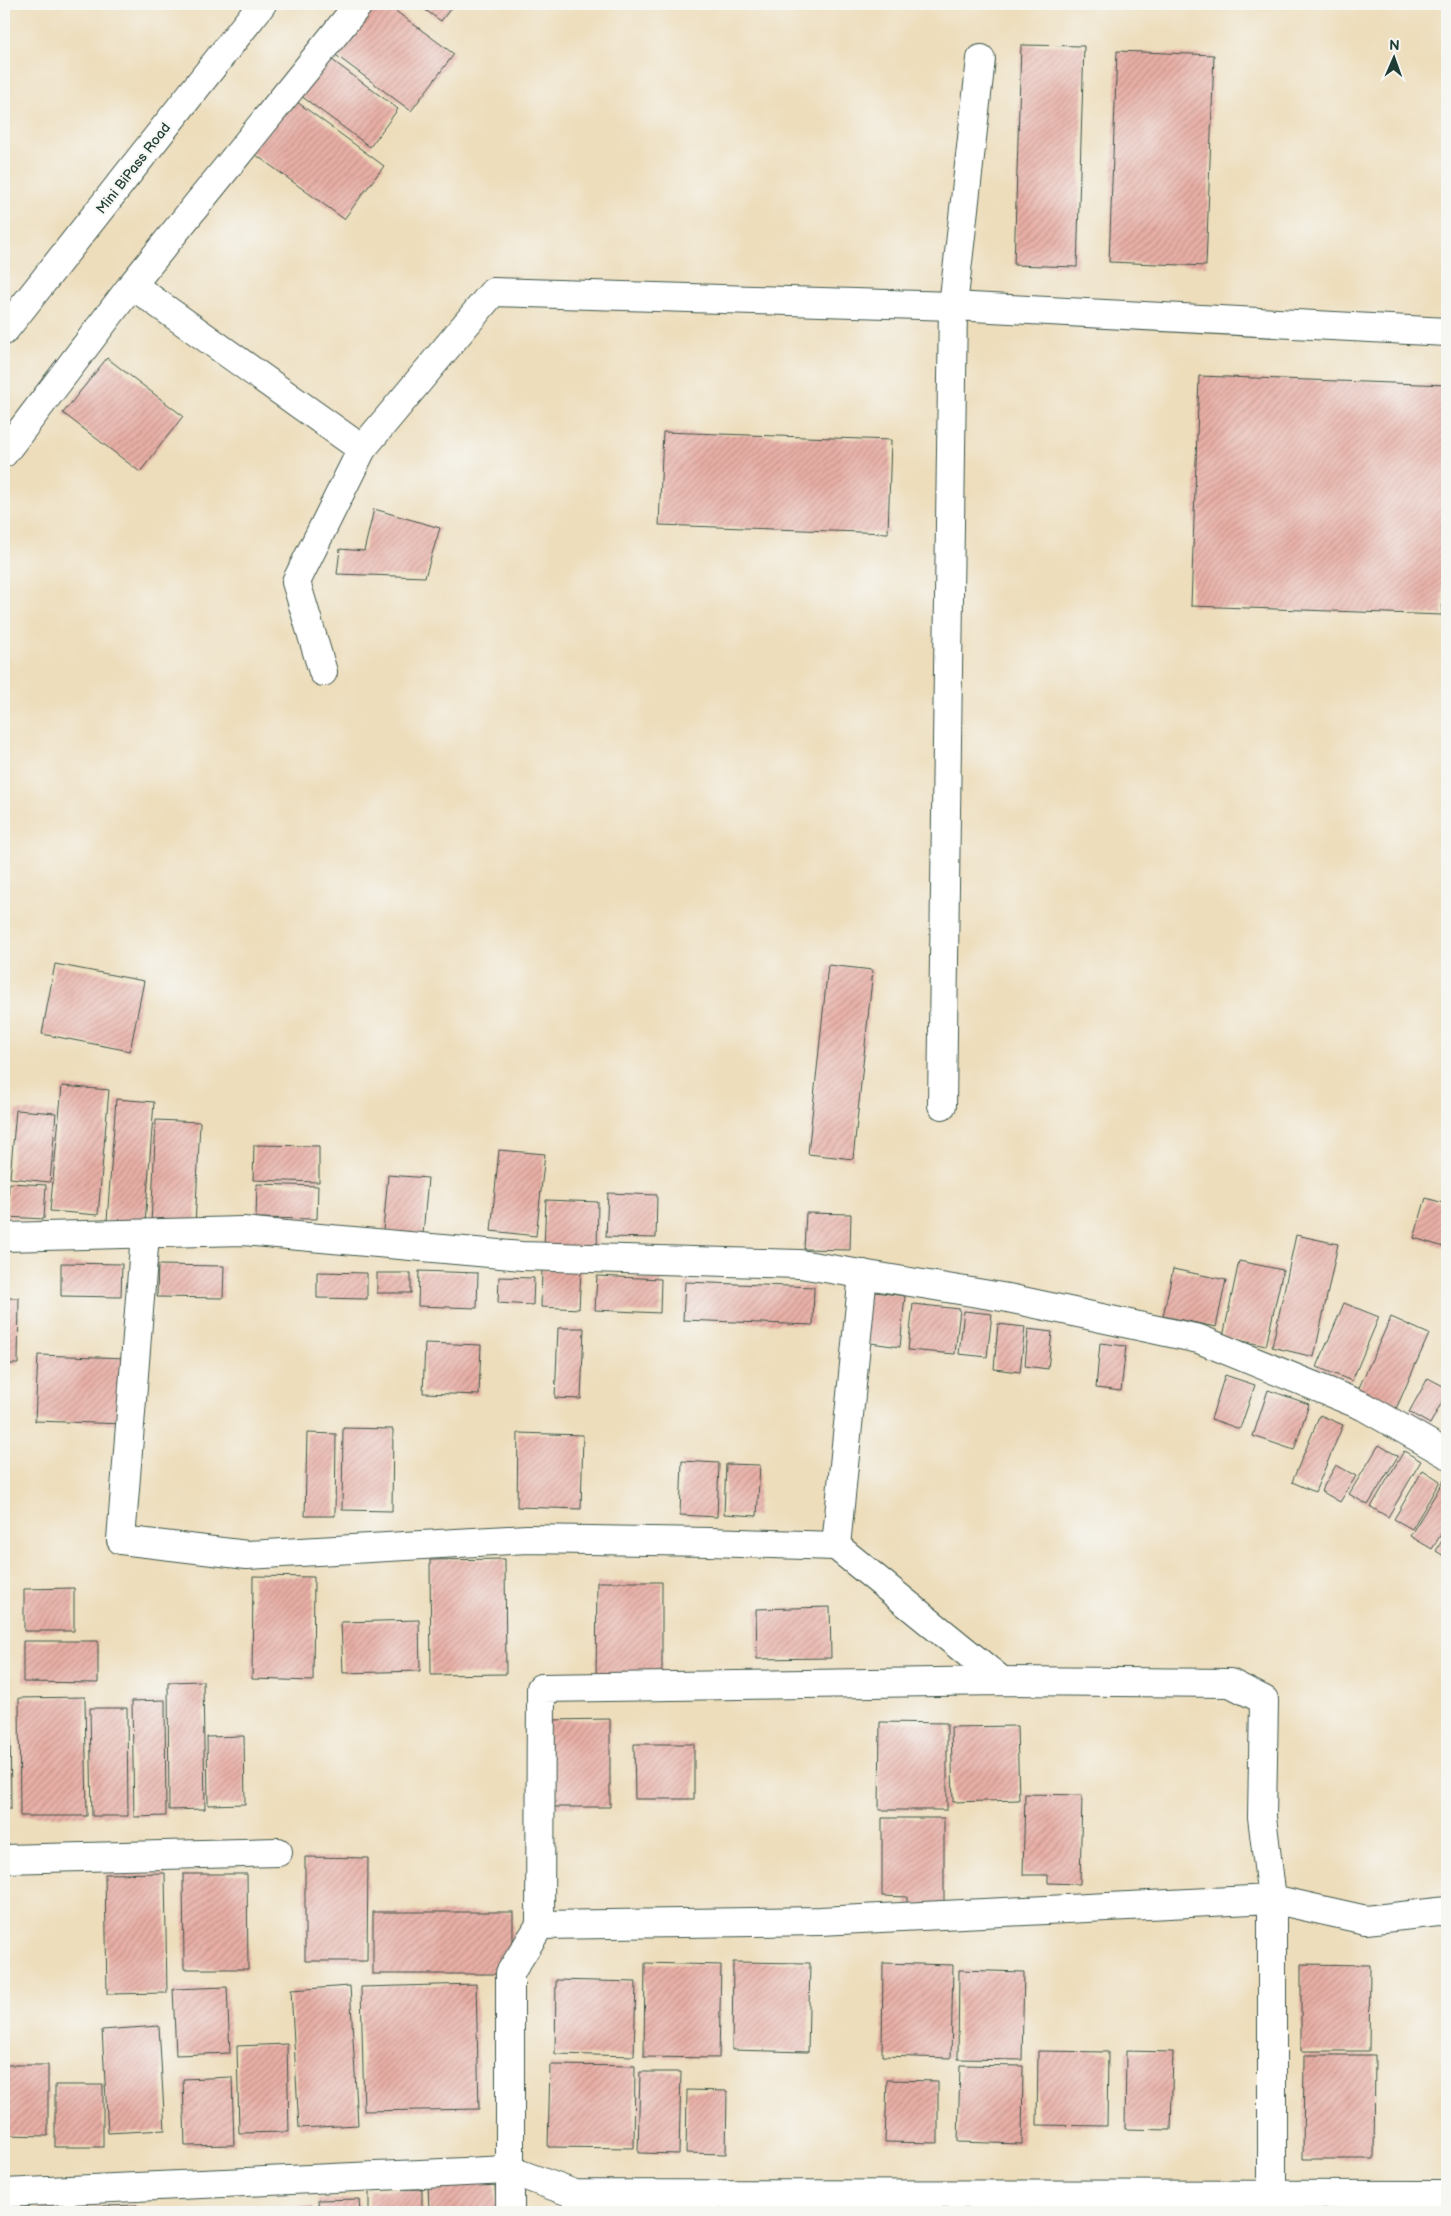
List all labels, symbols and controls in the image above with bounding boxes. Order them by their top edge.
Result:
north arrow [1368,32,1418,82]
text: N [1389,37,1400,54]
street label: Mini BiPass Road [93,119,174,217]

